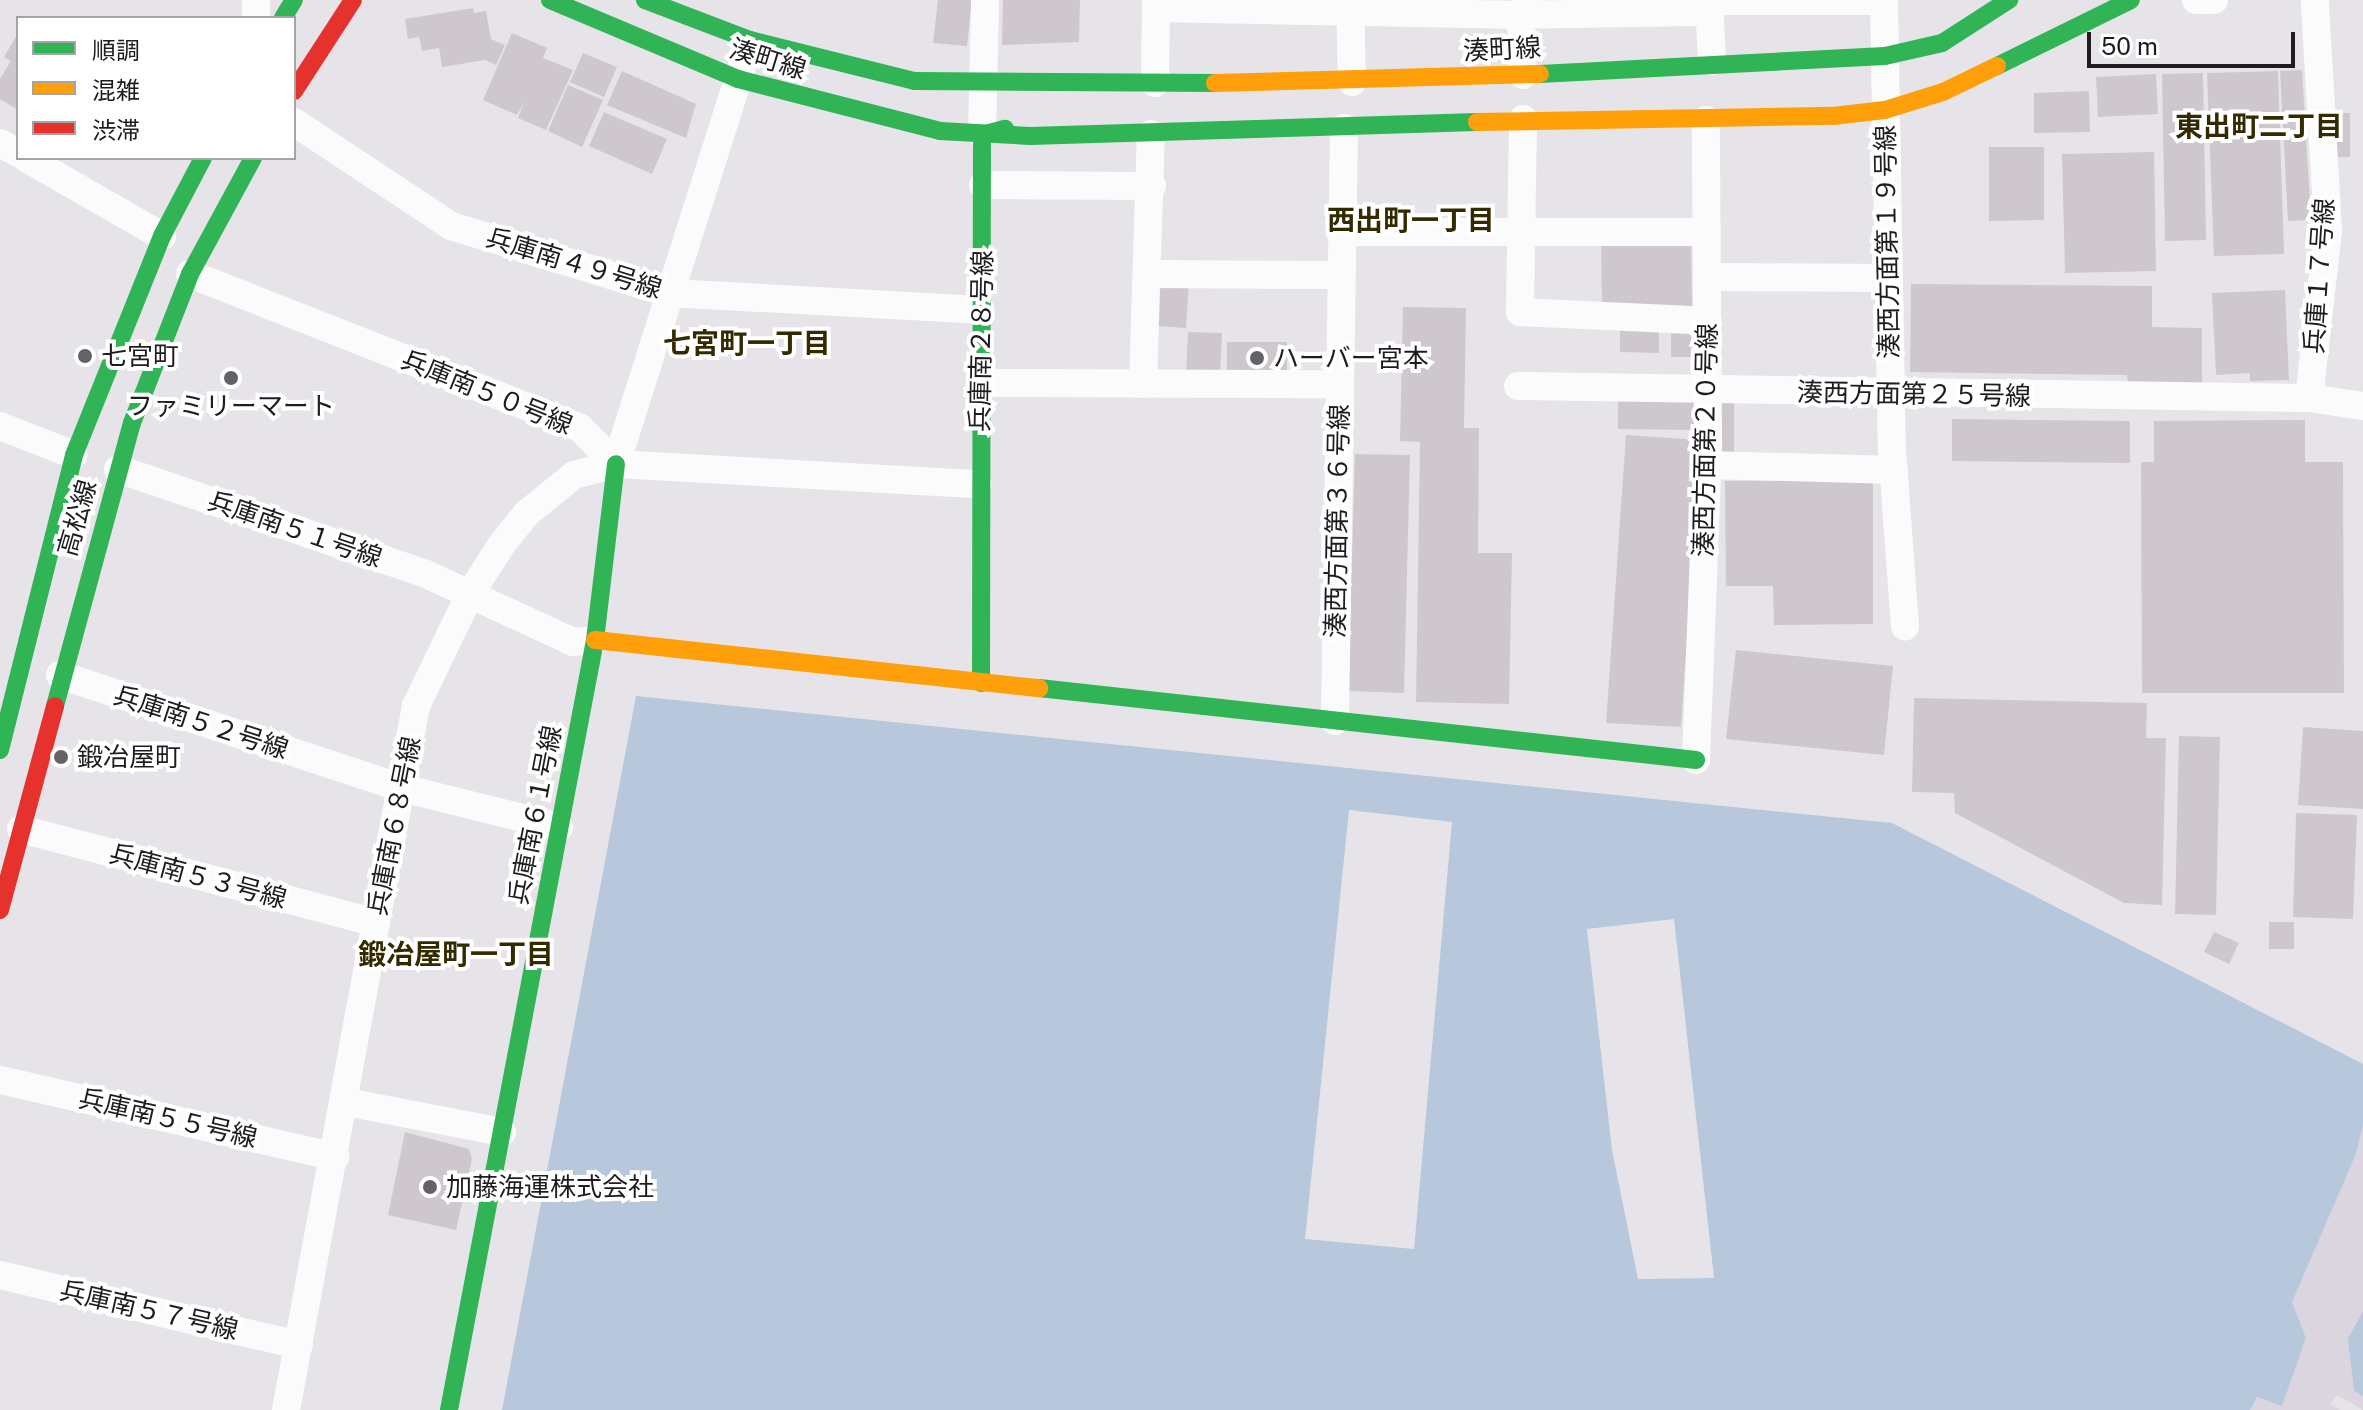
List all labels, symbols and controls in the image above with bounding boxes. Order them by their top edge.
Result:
legend [16,16,296,160]
scale bar [2091,16,2299,66]
street label: 湊町線 [1462,31,1542,67]
text: 50 m [2101,32,2158,60]
street label: 湊町線 [726,33,810,85]
text: 順調 [92,36,140,64]
text: 混雑 [92,76,140,104]
district label: 東出町二丁目 [2175,109,2343,143]
text: 渋滞 [92,116,140,144]
street label: 湊西方面第１９号線 [1869,125,1905,359]
street label: 兵庫１７号線 [2298,197,2340,355]
district label: 西出町一丁目 [1327,203,1495,237]
street label: 兵庫南４９号線 [482,221,666,305]
street label: 兵庫南２８号線 [964,250,998,432]
street label: 湊西方面第２０号線 [1687,323,1723,557]
district label: 七宮町一丁目 [663,326,831,360]
place label: 七宮町 [101,340,179,372]
place label: ハーバー宮本 [1273,342,1429,374]
street label: 兵庫南５０号線 [397,343,577,441]
marker: 七宮町 [76,347,94,365]
marker: ハーバー宮本 [1248,349,1266,367]
marker: ファミリーマート [222,369,240,387]
street label: 湊西方面第２５号線 [1797,376,2031,412]
place label: ファミリーマート [127,390,335,422]
street label: 湊西方面第３６号線 [1319,404,1355,638]
street label: 高松線 [51,476,103,560]
street label: 兵庫南５１号線 [204,485,386,573]
street label: 兵庫南５２号線 [110,679,292,765]
street label: 兵庫南６１号線 [502,723,568,907]
street label: 兵庫南６８号線 [361,734,427,918]
place label: 鍛冶屋町 [77,741,181,773]
marker: 鍛冶屋町 [52,748,70,766]
street label: 兵庫南５３号線 [106,837,290,915]
district label: 鍛冶屋町一丁目 [358,937,554,971]
street label: 兵庫南５５号線 [76,1082,260,1154]
place label: 加藤海運株式会社 [446,1171,654,1203]
marker: 加藤海運株式会社 [421,1178,439,1196]
street label: 兵庫南５７号線 [57,1274,241,1346]

